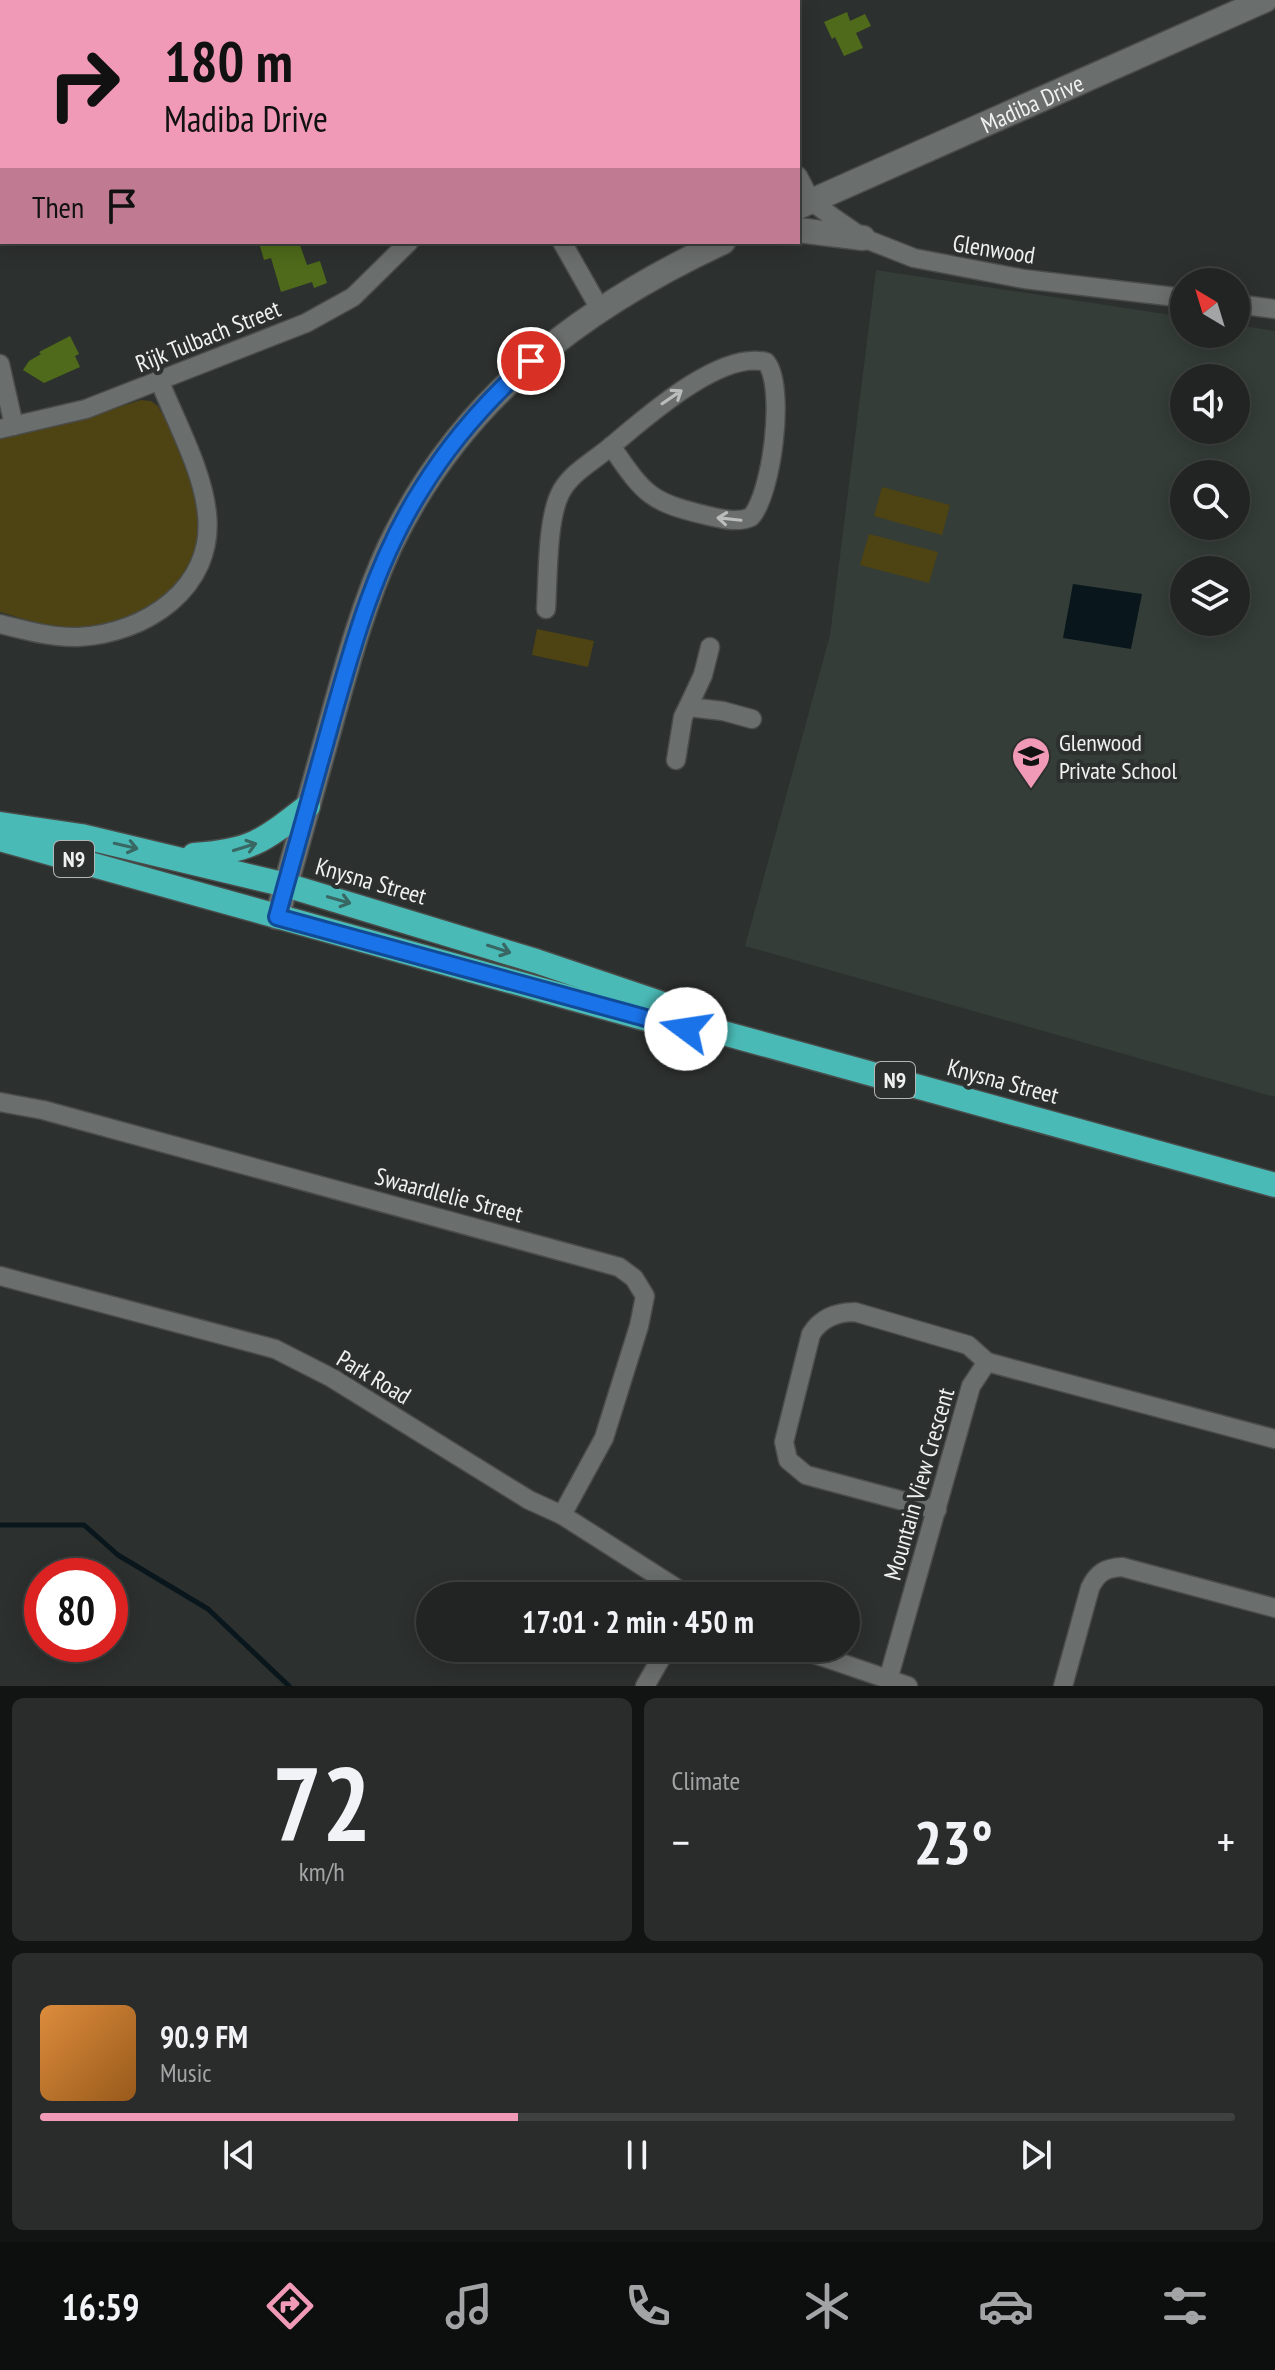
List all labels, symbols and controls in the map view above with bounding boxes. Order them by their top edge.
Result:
text: 180 m [164,25,293,97]
icon: right [32,32,136,136]
street label: Madiba Drive [976,67,1088,140]
text: Madiba Drive [164,95,328,142]
icon: arrive [100,184,144,228]
text: Then [32,187,84,226]
street label: Glenwood [951,227,1037,271]
north arrow [1170,268,1250,348]
map controls [1170,268,1250,636]
street label: Rijk Tulbach Street [131,293,285,379]
pin [497,327,565,395]
icon: arrive [509,339,553,383]
button: sound [1170,364,1250,444]
one-way arrow [660,389,683,405]
button: search [1170,460,1250,540]
one-way arrow [716,511,743,526]
button: layers [1170,556,1250,636]
place label: Glenwood Private School [1059,727,1177,786]
school or university icon: Glenwood Private School [1010,735,1052,790]
one-way arrow [113,839,139,854]
one-way arrow [232,839,258,854]
road number: N9 [54,841,94,877]
street label: Knysna Street [312,850,430,912]
one-way arrow [325,894,351,909]
one-way arrow [486,942,512,957]
position arrow [644,987,728,1071]
street label: Knysna Street [944,1051,1062,1111]
road number: N9 [875,1062,915,1098]
street label: Swaardlelie Street [372,1160,527,1230]
street label: Park Road [331,1343,417,1411]
street label: Mountain View Crescent [877,1384,961,1584]
speed limit sign: 80 [24,1558,128,1662]
text: 17:01 · 2 min · 450 m [522,1602,754,1641]
text: 72 [272,1735,371,1870]
text: Climate [672,1764,740,1797]
text: 23° [914,1803,993,1881]
text: − [672,1813,690,1870]
text: + [1217,1813,1235,1870]
text: km/h [299,1855,345,1888]
text: 90.9 FM [160,2017,248,2056]
text: Music [160,2056,212,2089]
icon: previous [217,2133,261,2177]
icon: pause [615,2133,659,2177]
icon: next [1014,2133,1058,2177]
icon: directions [262,2278,318,2334]
icon: music [441,2278,497,2334]
icon: phone [620,2278,676,2334]
icon: climate [799,2278,855,2334]
icon: car [978,2278,1034,2334]
icon: filters [1157,2278,1213,2334]
text: 16:59 [62,2283,139,2330]

